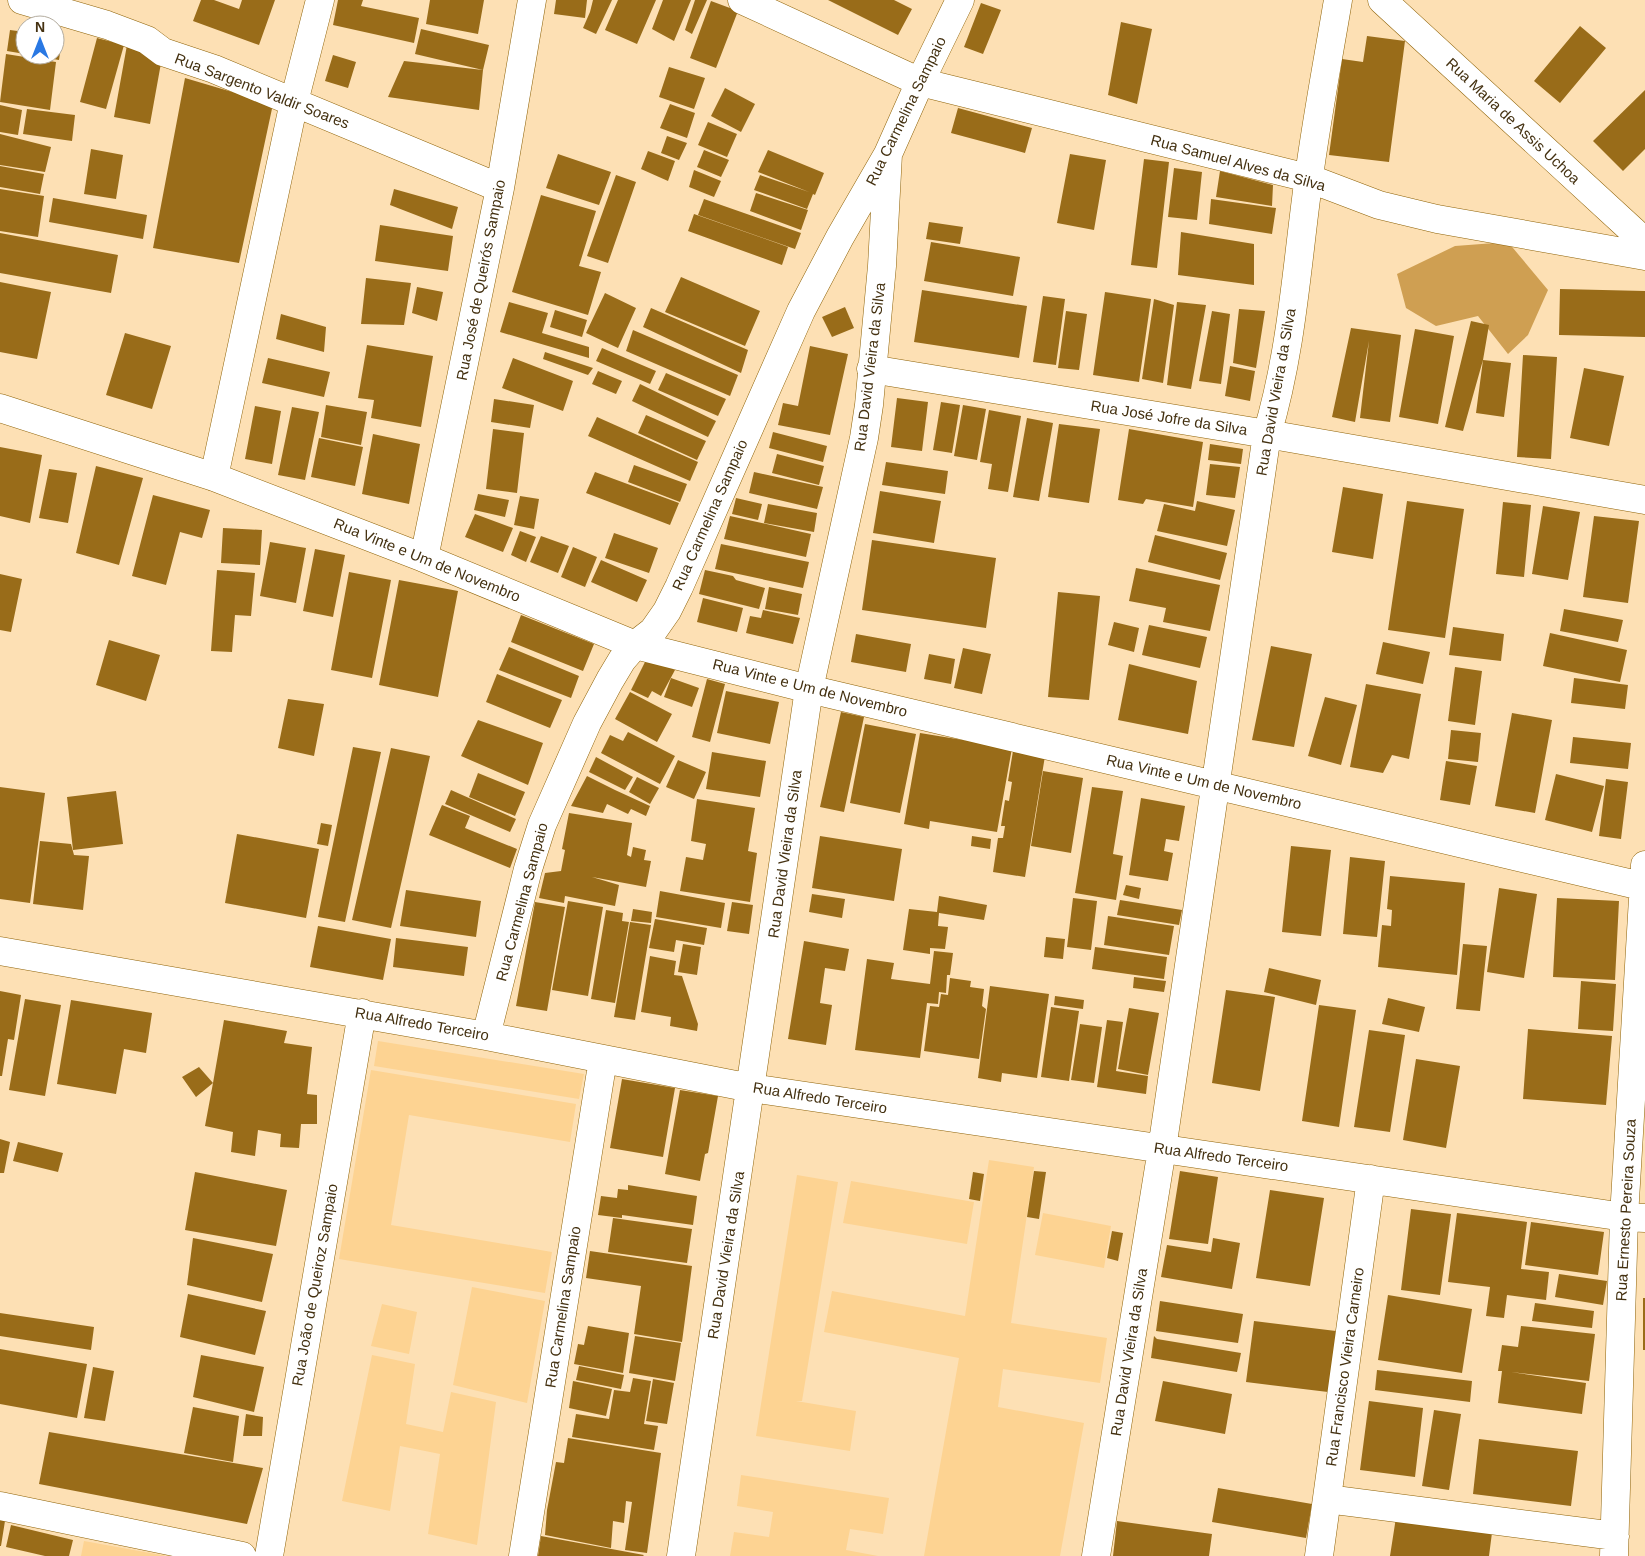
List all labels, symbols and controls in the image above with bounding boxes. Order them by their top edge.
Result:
north arrow [15,15,65,65]
text: N [35,19,45,35]
street label: Rua Carmelina Sampaio [862,34,949,188]
street label: Rua Sargento Valdir Soares [172,49,352,132]
street label: Rua Maria de Assis Uchoa [1443,54,1584,188]
street label: Rua Samuel Alves da Silva [1149,131,1328,194]
street label: Rua José de Queirós Sampaio [453,178,508,382]
street label: Rua David Vieira da Silva [851,281,888,452]
street label: Rua David Vieira da Silva [1252,306,1299,477]
street label: Rua José Jofre da Silva [1090,397,1249,438]
street label: Rua Carmelina Sampaio [669,437,751,593]
street label: Rua Vinte e Um de Novembro [331,514,523,605]
street label: Rua Vinte e Um de Novembro [711,655,909,720]
street label: Rua Vinte e Um de Novembro [1105,751,1303,812]
street label: Rua David Vieira da Silva [764,768,805,939]
street label: Rua Carmelina Sampaio [492,821,551,983]
street label: Rua Alfredo Terceiro [354,1003,490,1044]
street label: Rua Alfredo Terceiro [752,1079,888,1117]
street label: Rua Ernesto Pereira Souza [1612,1118,1639,1302]
street label: Rua Alfredo Terceiro [1153,1139,1289,1174]
street label: Rua David Vieira da Silva [704,1169,747,1340]
street label: Rua João de Queiroz Sampaio [288,1182,341,1387]
street label: Rua Carmelina Sampaio [541,1225,584,1389]
street label: Rua David Vieira da Silva [1107,1266,1150,1437]
street label: Rua Francisco Vieira Carneiro [1322,1266,1367,1467]

